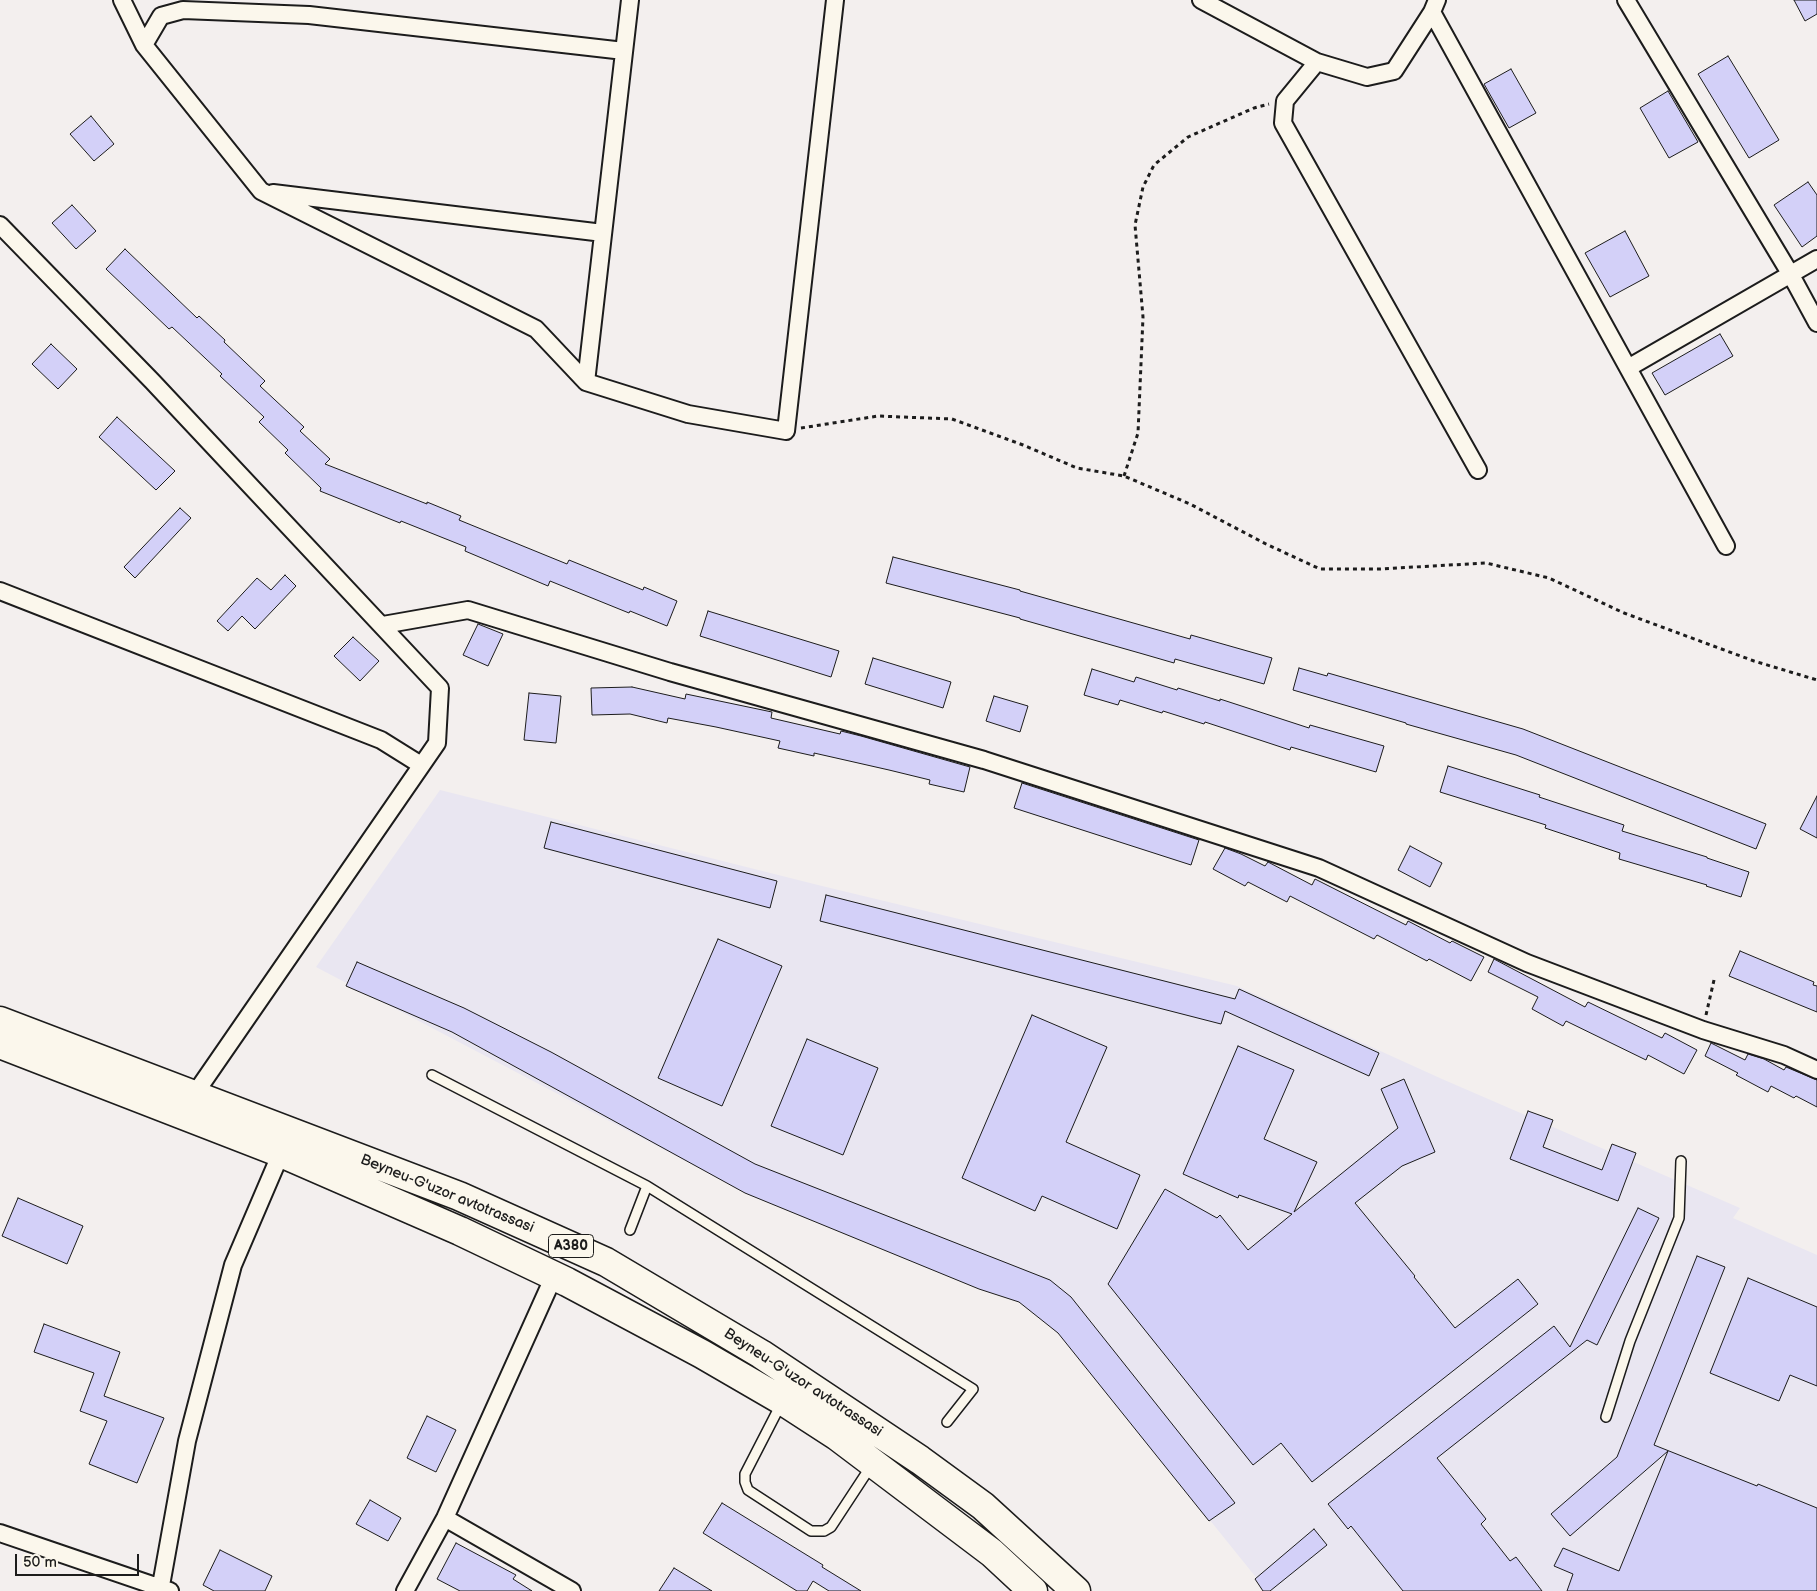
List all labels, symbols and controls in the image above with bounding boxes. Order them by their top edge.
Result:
street label: Beyneu-G'uzor avtotrassasi [358,1151,536,1237]
road number: A380 [548,1234,594,1258]
street label: Beyneu-G'uzor avtotrassasi [720,1325,886,1441]
scale bar [18,1544,141,1576]
text: 50 m [23,1553,57,1572]

